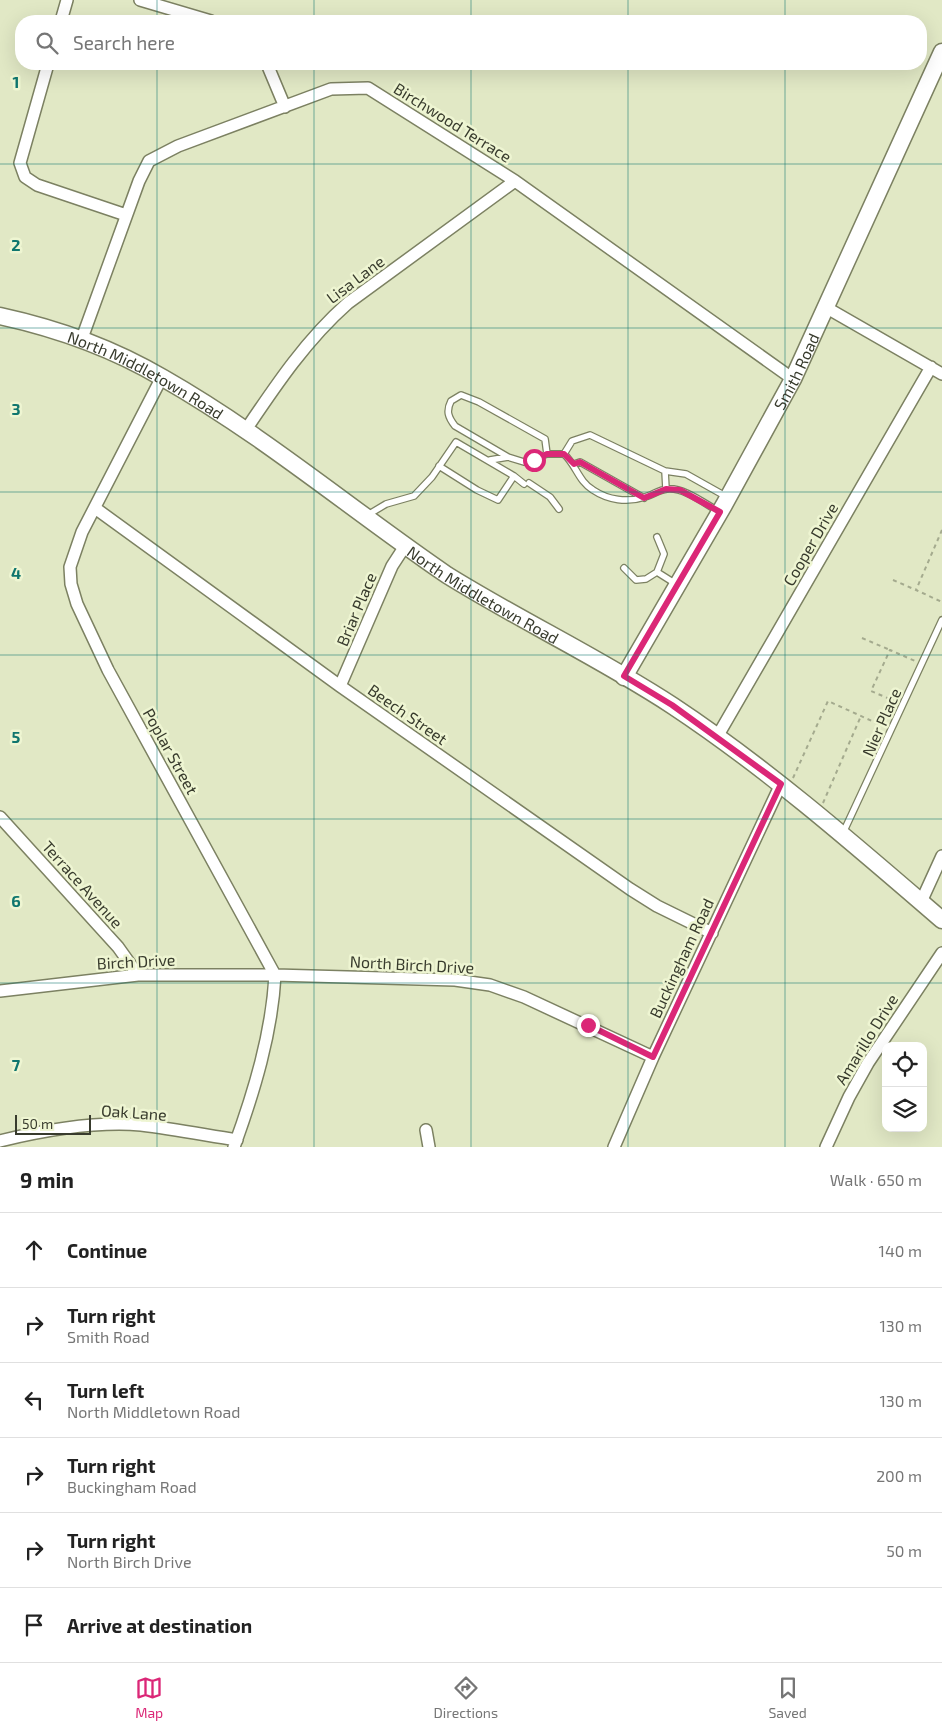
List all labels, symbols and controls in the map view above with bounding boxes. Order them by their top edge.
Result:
search box [15,15,927,70]
icon: search [33,29,61,57]
text: Search here [73,31,175,54]
text: 1 [13,72,19,91]
street label: Birchwood Terrace [391,78,515,166]
text: 2 [11,235,21,254]
street label: Lisa Lane [322,251,388,307]
street label: North Middletown Road [65,326,228,422]
street label: Smith Road [769,330,822,413]
text: 3 [11,399,21,418]
route start [523,449,546,472]
street label: Cooper Drive [779,499,841,589]
street label: North Middletown Road [404,541,563,647]
text: 4 [11,563,21,582]
street label: Briar Place [332,569,380,649]
street label: Beech Street [365,680,451,748]
street label: Nier Place [858,685,904,759]
street label: Poplar Street [140,705,202,797]
text: 5 [12,727,21,746]
street label: Terrace Avenue [39,836,127,932]
text: 6 [11,891,21,910]
street label: Buckingham Road [645,895,717,1021]
street label: Birch Drive [96,949,176,973]
street label: North Birch Drive [349,951,475,977]
street label: Amarillo Drive [831,990,901,1088]
route end [577,1014,600,1037]
map controls [882,1042,927,1132]
button: locate [882,1042,927,1087]
text: 7 [12,1055,21,1074]
button: layers [882,1087,927,1132]
street label: Oak Lane [100,1100,168,1124]
scale bar [15,1112,91,1135]
text: 50 m [22,1115,53,1132]
text: 9 min [20,1167,74,1192]
text: Walk · 650 m [830,1170,922,1189]
icon: ahead [20,1236,48,1264]
text: Continue [67,1239,147,1262]
text: 140 m [879,1241,922,1260]
text: Turn right [67,1304,155,1327]
icon: right [20,1311,48,1339]
text: 130 m [880,1316,922,1335]
text: Smith Road [67,1327,150,1346]
text: Turn left [67,1379,144,1402]
icon: left [20,1386,48,1414]
text: 130 m [880,1391,922,1410]
text: North Middletown Road [67,1402,240,1421]
text: Turn right [67,1454,155,1477]
icon: right [20,1461,48,1489]
text: 200 m [876,1466,922,1485]
text: Buckingham Road [67,1477,197,1496]
text: Turn right [67,1529,155,1552]
icon: right [20,1536,48,1564]
text: 50 m [886,1541,922,1560]
text: North Birch Drive [67,1552,192,1571]
icon: arrive [20,1611,48,1639]
text: Arrive at destination [67,1614,252,1637]
tab: Map [135,1674,163,1721]
tab: Directions [434,1674,498,1721]
tab: Saved [768,1674,807,1721]

